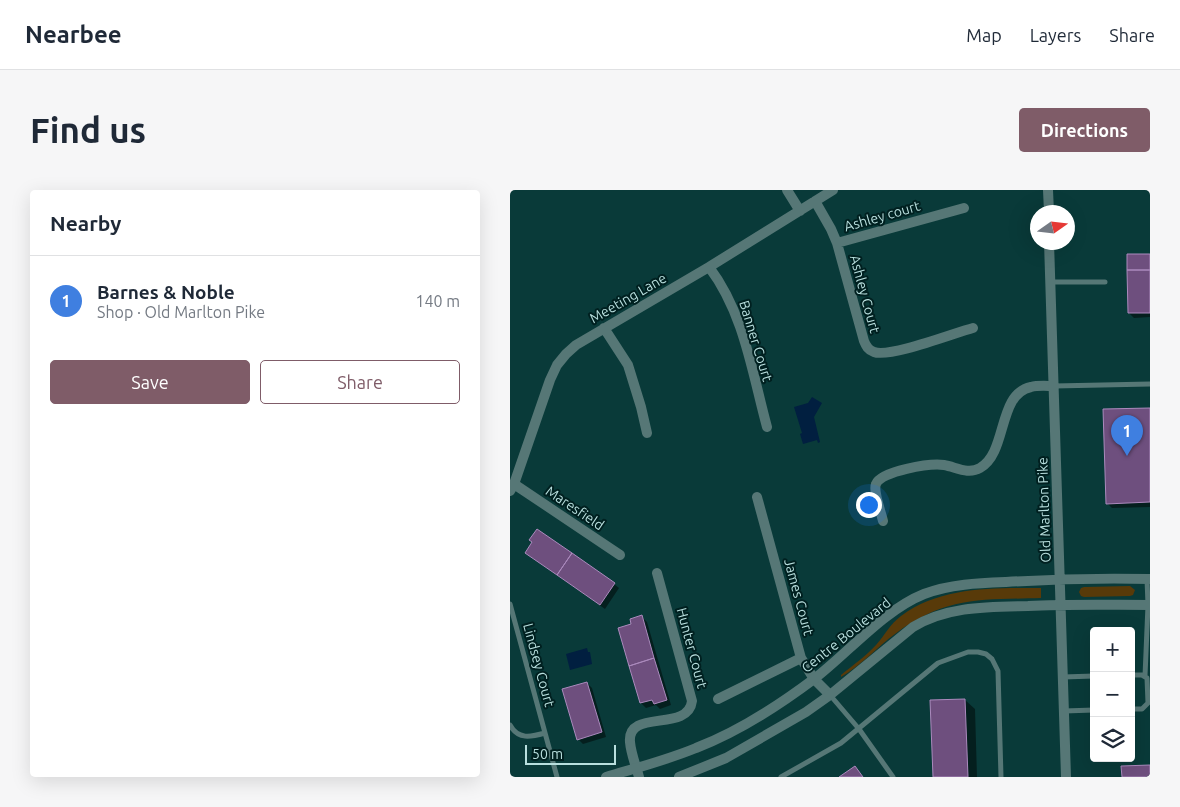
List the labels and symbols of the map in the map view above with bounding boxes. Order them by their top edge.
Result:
street label: Ashley court [842,197,922,234]
north arrow [1030,205,1075,250]
street label: Ashley Court [847,253,883,335]
street label: Meeting Lane [587,270,669,326]
street label: Banner Court [736,299,776,384]
pin: 1 [1111,415,1143,456]
street label: Old Marlton Pike [1034,457,1054,563]
street label: Maresfield [543,483,607,533]
your location [856,492,882,518]
street label: James Court [781,557,817,638]
street label: Centre Boulevard [798,594,894,676]
street label: Hunter Court [674,606,711,691]
street label: Lindsey Court [520,621,558,709]
scale bar [525,742,616,765]

